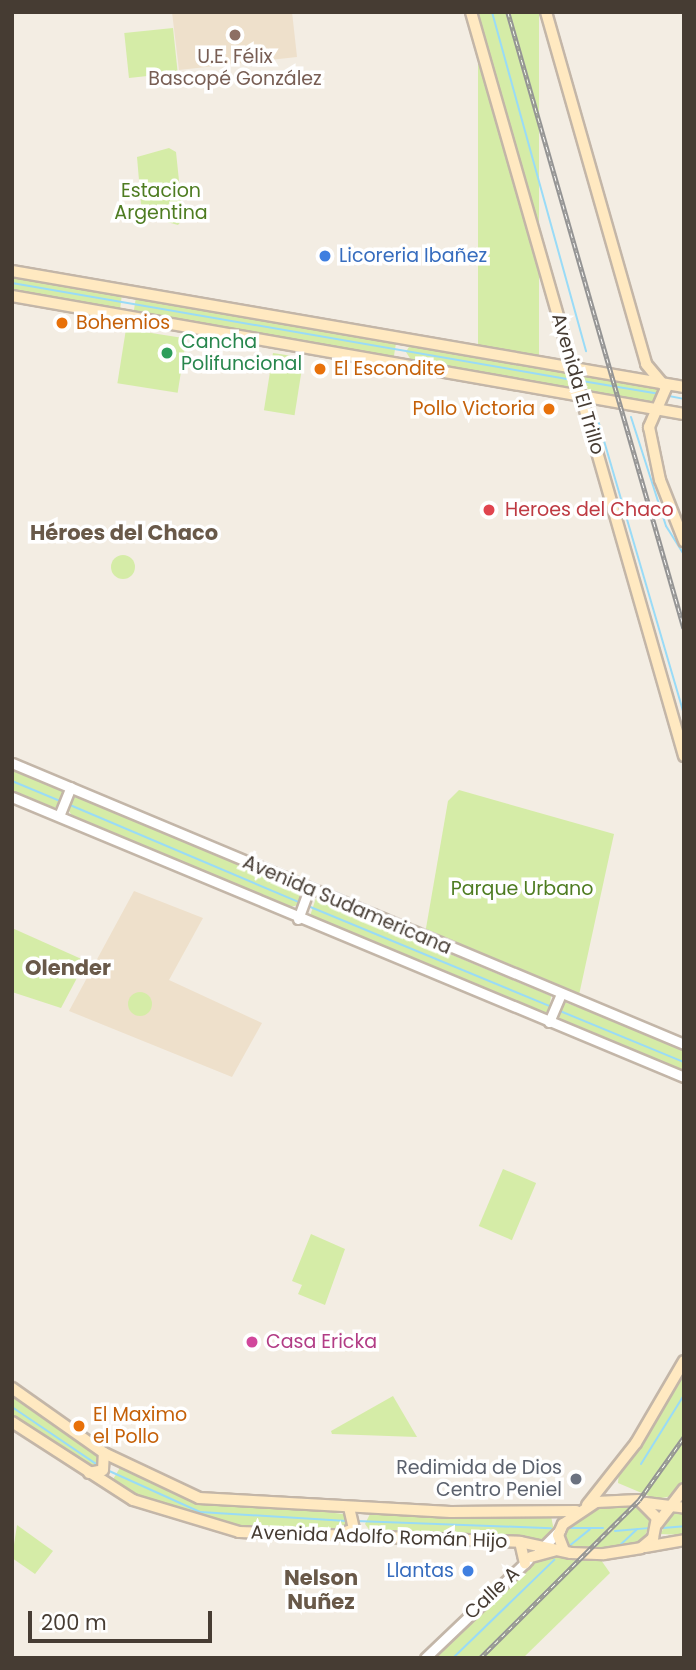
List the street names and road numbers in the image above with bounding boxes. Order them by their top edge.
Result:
street label: Avenida El Trillo [547,311,609,457]
street label: Avenida Sudamericana [239,851,455,959]
street label: Avenida Adolfo Román Hijo [250,1521,508,1553]
street label: Calle A [460,1562,524,1624]

